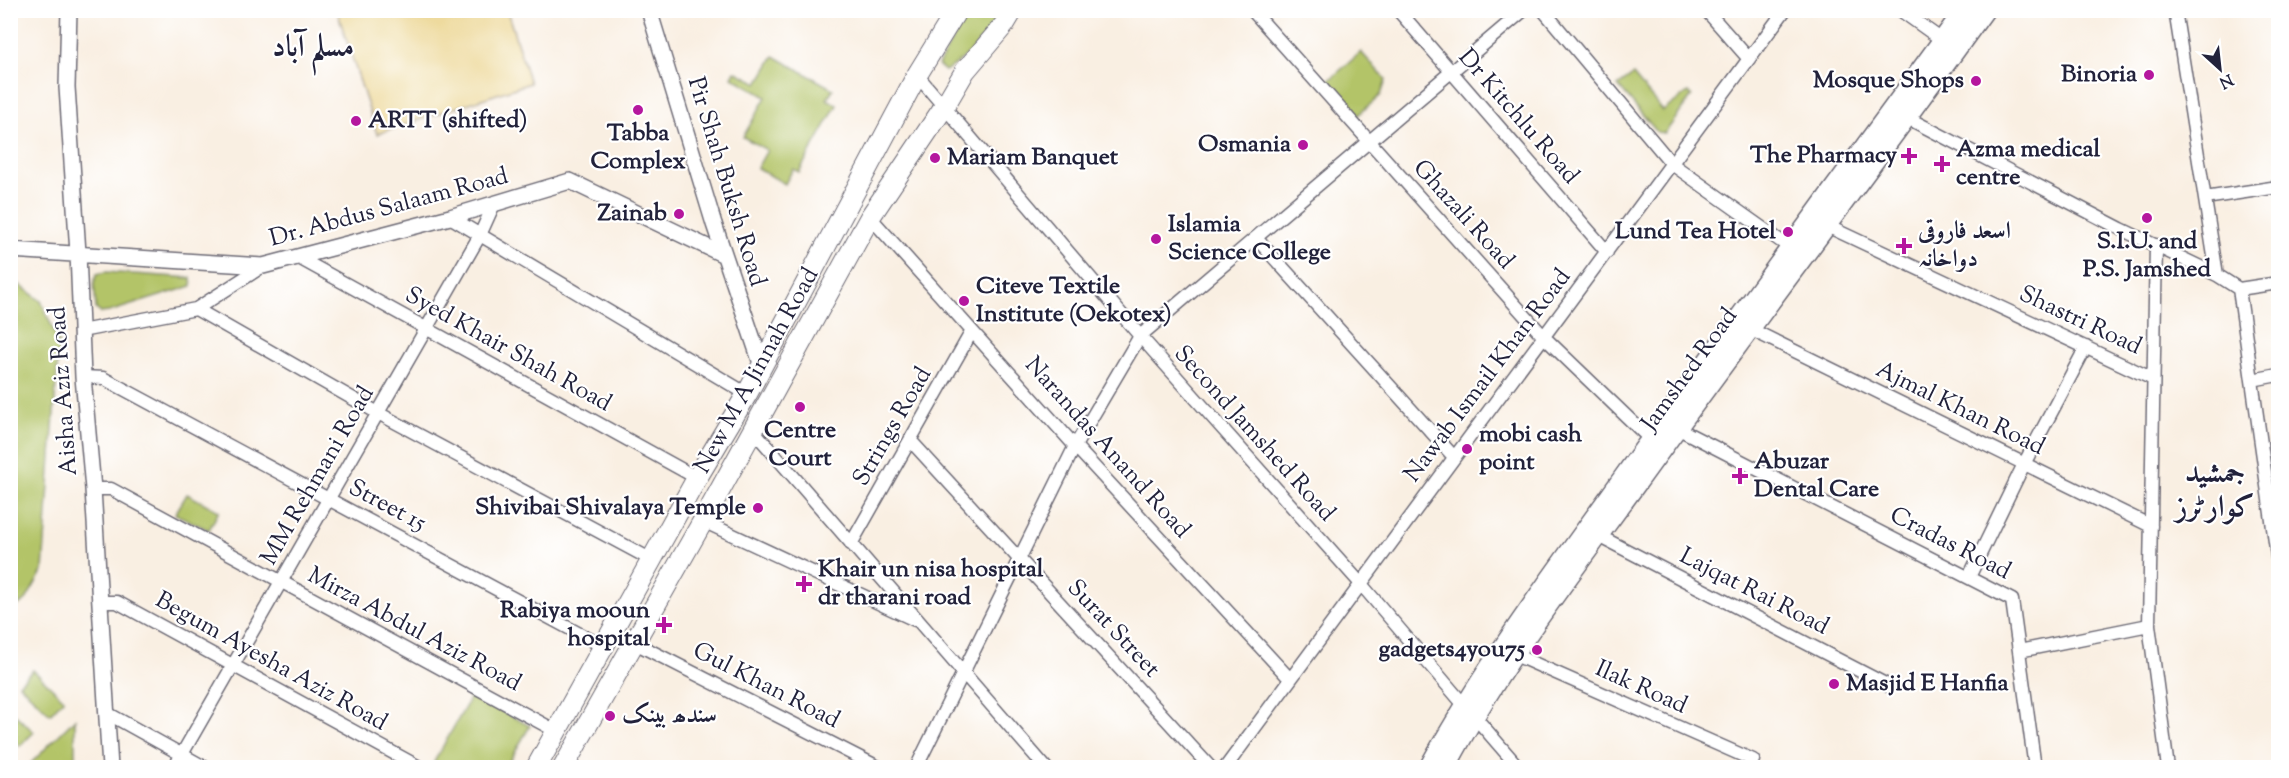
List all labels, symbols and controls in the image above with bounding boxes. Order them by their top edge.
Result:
district label: مسلم آباد [272,27,354,76]
north arrow [2190,39,2250,99]
street label: Dr Kitchlu Road [1450,42,1587,192]
place label: Binoria [2061,58,2138,92]
place label: Mosque Shops [1813,64,1964,98]
text: N [2215,67,2237,93]
marker: Binoria [2142,68,2156,82]
street label: Pir Shah Buksh Road [678,73,774,291]
marker: Mosque Shops [1969,74,1983,88]
marker: Tabba Complex [631,103,645,117]
place label: ARTT (shifted) [368,104,527,138]
marker: ARTT (shifted) [349,114,363,128]
place label: Tabba Complex [590,117,686,179]
place label: Osmania [1198,128,1292,162]
place label: Azma medical centre [1956,133,2101,195]
marker: Osmania [1296,138,1310,152]
place label: The Pharmacy [1750,139,1897,173]
place label: Mariam Banquet [947,141,1119,175]
marker: The Pharmacy [1902,149,1916,163]
marker: Mariam Banquet [928,151,942,165]
street label: Ghazali Road [1404,153,1522,278]
marker: Azma medical centre [1933,155,1951,173]
street label: Dr. Abdus Salaam Road [266,160,513,256]
place label: Zainab [597,197,667,231]
marker: Zainab [672,207,686,221]
place label: Islamia Science College [1168,208,1331,270]
marker: S.I.U. and P.S. Jamshed [2140,211,2154,225]
place label: Lund Tea Hotel [1615,215,1776,249]
place label: اسعد فاروقی دواخانہ [1917,215,2011,277]
marker: Lund Tea Hotel [1781,225,1795,239]
place label: S.I.U. and P.S. Jamshed [2083,225,2212,287]
marker: Islamia Science College [1149,232,1163,246]
marker: اسعد فاروقی دواخانہ [1895,237,1913,255]
street label: New M A Jinnah Road [686,261,828,480]
street label: Nawab Ismail Khan Road [1396,262,1580,490]
place label: Citeve Textile Institute (Oekotex) [976,270,1172,332]
street label: Shastri Road [2013,278,2147,364]
street label: Syed Khair Shah Road [398,279,618,421]
marker: Citeve Textile Institute (Oekotex) [957,294,971,308]
street label: Jamshed Road [1632,301,1747,440]
street label: Aisha Aziz Road [41,305,87,477]
street label: Second Jamshed Road [1165,338,1343,530]
street label: Narandas Anand Road [1016,350,1198,547]
street label: Ajmal Khan Road [1870,353,2051,465]
street label: Strings Road [845,361,941,493]
street label: MM Rehmani Road [253,380,383,572]
marker: Centre Court [793,400,807,414]
place label: Centre Court [764,414,836,476]
place label: mobi cash point [1479,418,1583,480]
marker: mobi cash point [1460,442,1474,456]
place label: Abuzar Dental Care [1754,445,1879,507]
district label: جمشید کوارٹرز [2172,453,2255,530]
marker: Abuzar Dental Care [1731,467,1749,485]
street label: Street 15 [342,471,432,541]
place label: Shivibai Shivalaya Temple [475,491,746,525]
street label: Cradas Road [1884,499,2017,589]
marker: Shivibai Shivalaya Temple [751,501,765,515]
street label: Lajqat Rai Road [1673,540,1835,644]
place label: Khair un nisa hospital dr tharani road [818,553,1044,615]
street label: Mirza Abdul Aziz Road [301,559,527,701]
street label: Surat Street [1059,572,1167,686]
marker: Khair un nisa hospital dr tharani road [795,575,813,593]
street label: Begum Ayesha Aziz Road [149,584,394,740]
place label: Rabiya mooun hospital [500,594,651,656]
marker: Rabiya mooun hospital [655,616,673,634]
place label: gadgets4you75 [1378,633,1526,667]
street label: Gul Khan Road [687,634,846,738]
marker: gadgets4you75 [1530,643,1544,657]
street label: Ilak Road [1589,653,1693,724]
place label: Masjid E Hanfia [1846,667,2010,701]
marker: Masjid E Hanfia [1827,677,1841,691]
place label: سندھ بینک [622,699,717,733]
marker: سندھ بینک [603,709,617,723]

